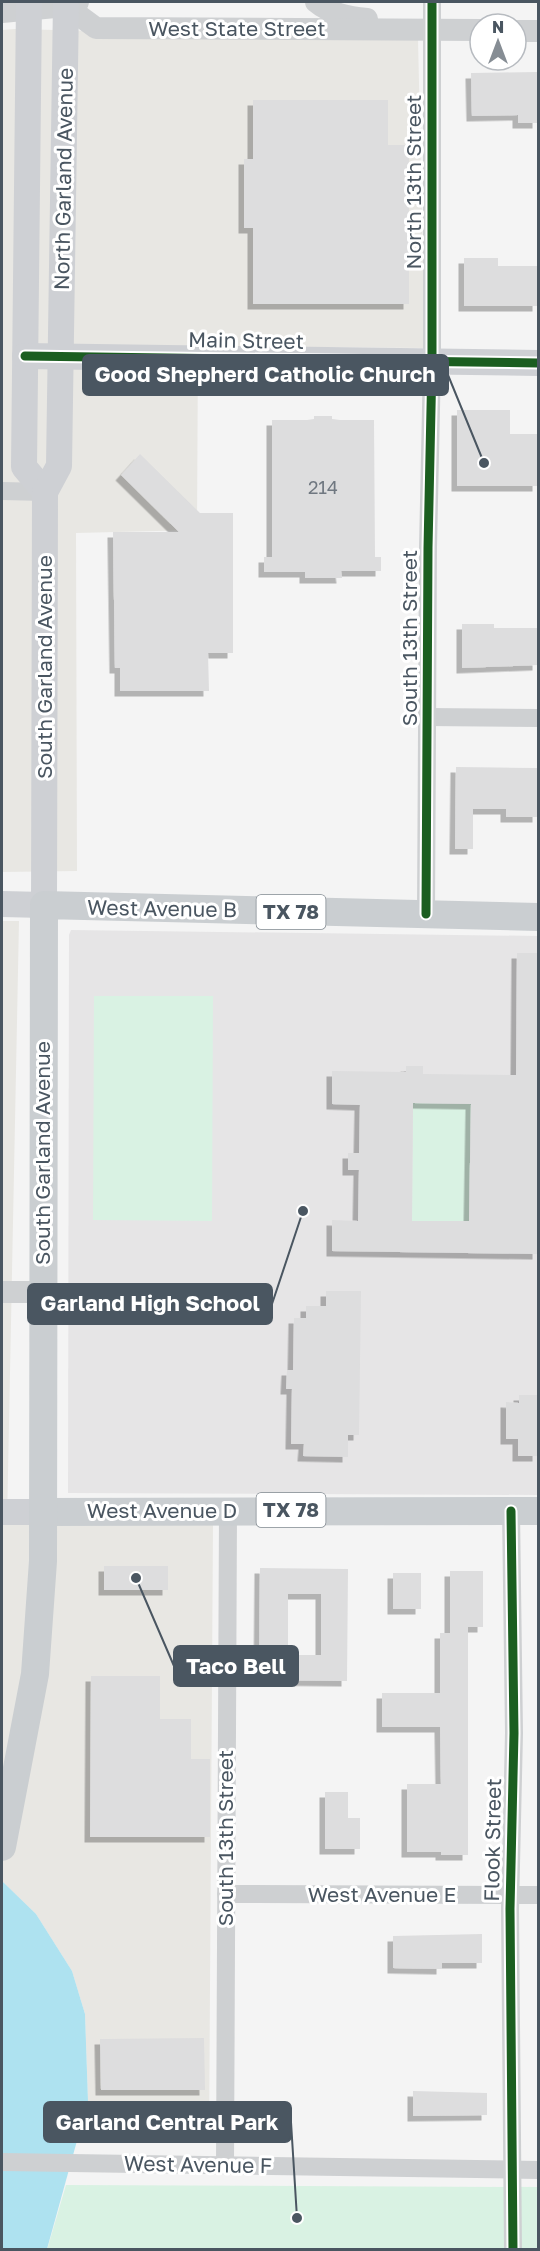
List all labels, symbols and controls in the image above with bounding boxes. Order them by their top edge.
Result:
north arrow [468,12,528,72]
street label: West State Street [148,15,326,41]
text: N [492,17,504,37]
street label: North Garland Avenue [48,68,78,290]
street label: North 13th Street [400,95,426,269]
street label: Main Street [188,326,304,354]
callout: Good Shepherd Catholic Church [83,355,448,395]
text: Good Shepherd Catholic Church [94,360,436,387]
house number: 214 [308,476,338,498]
street label: South 13th Street [396,550,422,726]
street label: South Garland Avenue [31,555,57,779]
street label: West Avenue B [87,894,237,922]
road number: TX 78 [256,895,326,929]
street label: South Garland Avenue [29,1041,55,1265]
callout: Garland High School [28,1284,272,1324]
text: Garland High School [40,1289,260,1316]
road number: TX 78 [256,1493,326,1527]
street label: West Avenue D [87,1497,237,1523]
callout: Taco Bell [174,1646,298,1686]
text: Taco Bell [186,1652,286,1679]
street label: South 13th Street [212,1750,238,1926]
street label: Flook Street [478,1778,506,1902]
street label: West Avenue E [308,1881,456,1907]
callout: Garland Central Park [44,2102,291,2142]
text: Garland Central Park [55,2108,279,2135]
street label: West Avenue F [124,2150,272,2178]

